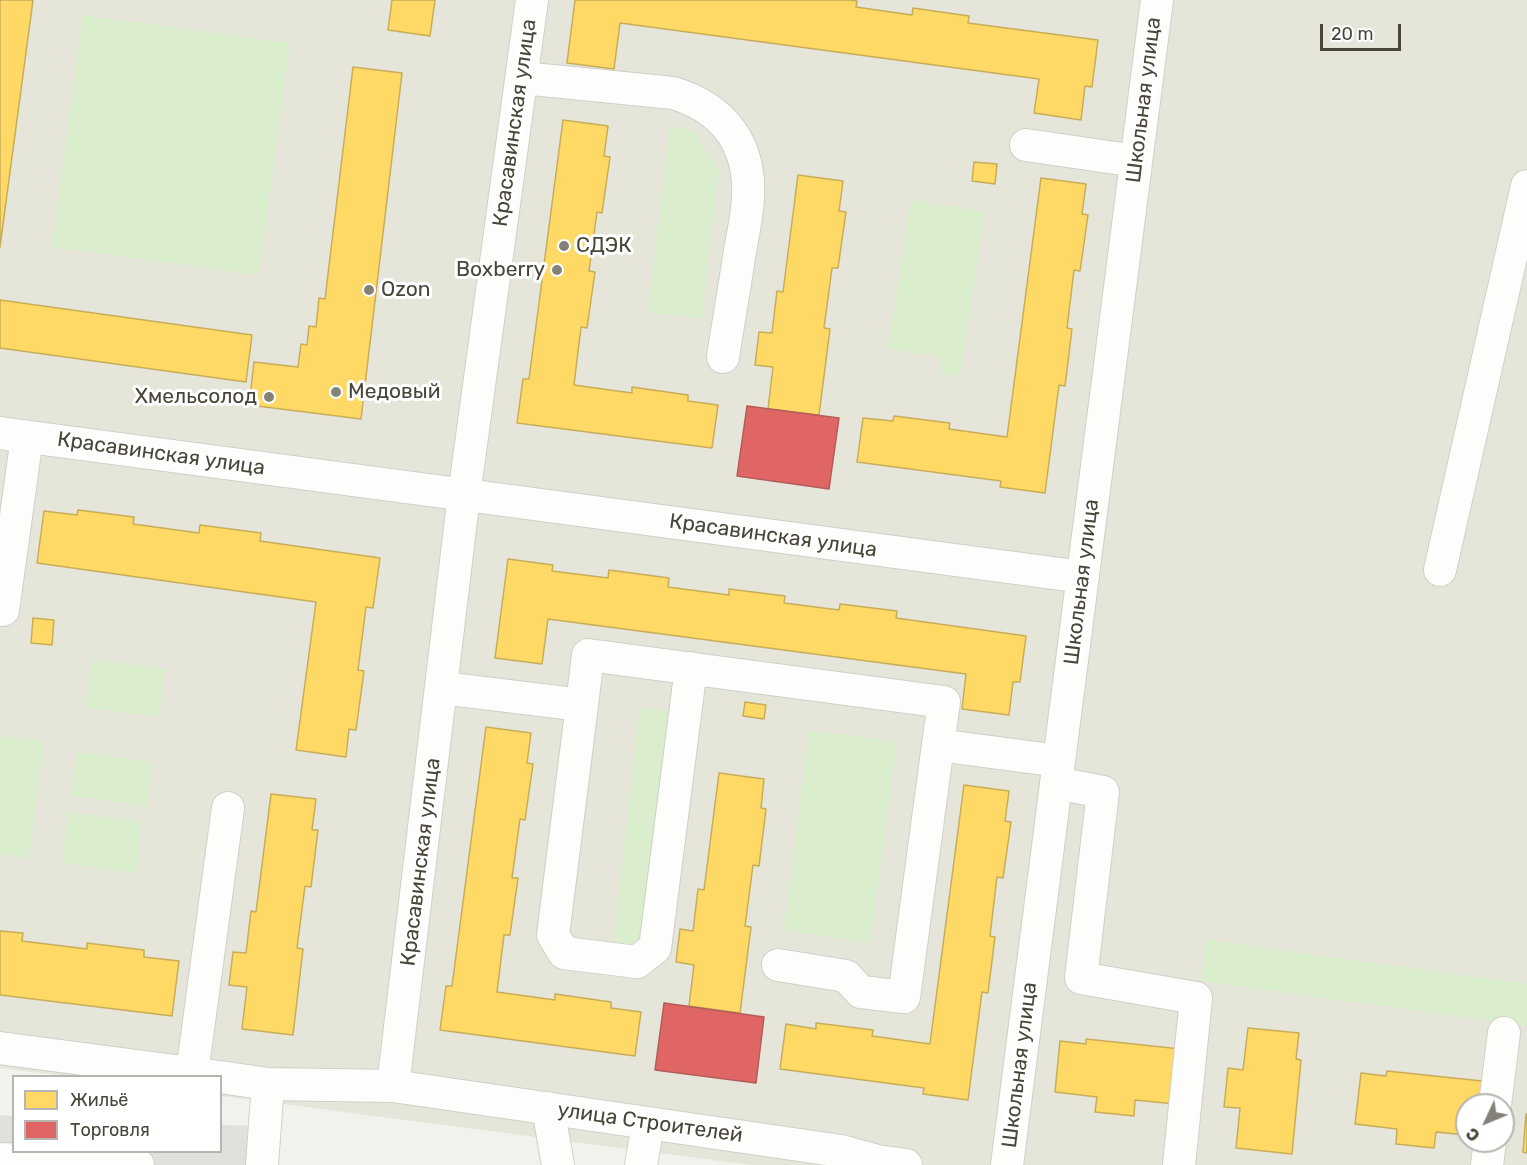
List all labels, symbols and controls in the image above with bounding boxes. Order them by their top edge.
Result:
scale bar [1323,12,1404,50]
street label: Школьная улица [1121,16,1167,184]
street label: Красавинская улица [488,18,542,228]
text: 20 m [1331,23,1373,45]
place label: СДЭК [576,233,632,259]
marker: СДЭК [557,239,571,253]
place label: Boxberry [456,257,545,283]
marker: Boxberry [550,263,564,277]
place label: Ozon [381,277,431,303]
marker: Ozon [362,283,376,297]
place label: Медовый [348,379,441,405]
place label: Хмельсолод [135,384,257,410]
marker: Медовый [329,385,343,399]
marker: Хмельсолод [262,390,276,404]
street label: Красавинская улица [56,427,266,481]
street label: Школьная улица [1059,498,1105,666]
street label: Красавинская улица [668,509,878,563]
street label: Красавинская улица [396,756,446,968]
street label: Школьная улица [997,981,1043,1149]
legend [12,1075,222,1153]
text: Жильё [70,1089,128,1111]
north arrow [1455,1093,1515,1153]
street label: улица Строителей [556,1098,744,1148]
text: Торговля [70,1119,150,1141]
text: С [1462,1124,1484,1145]

